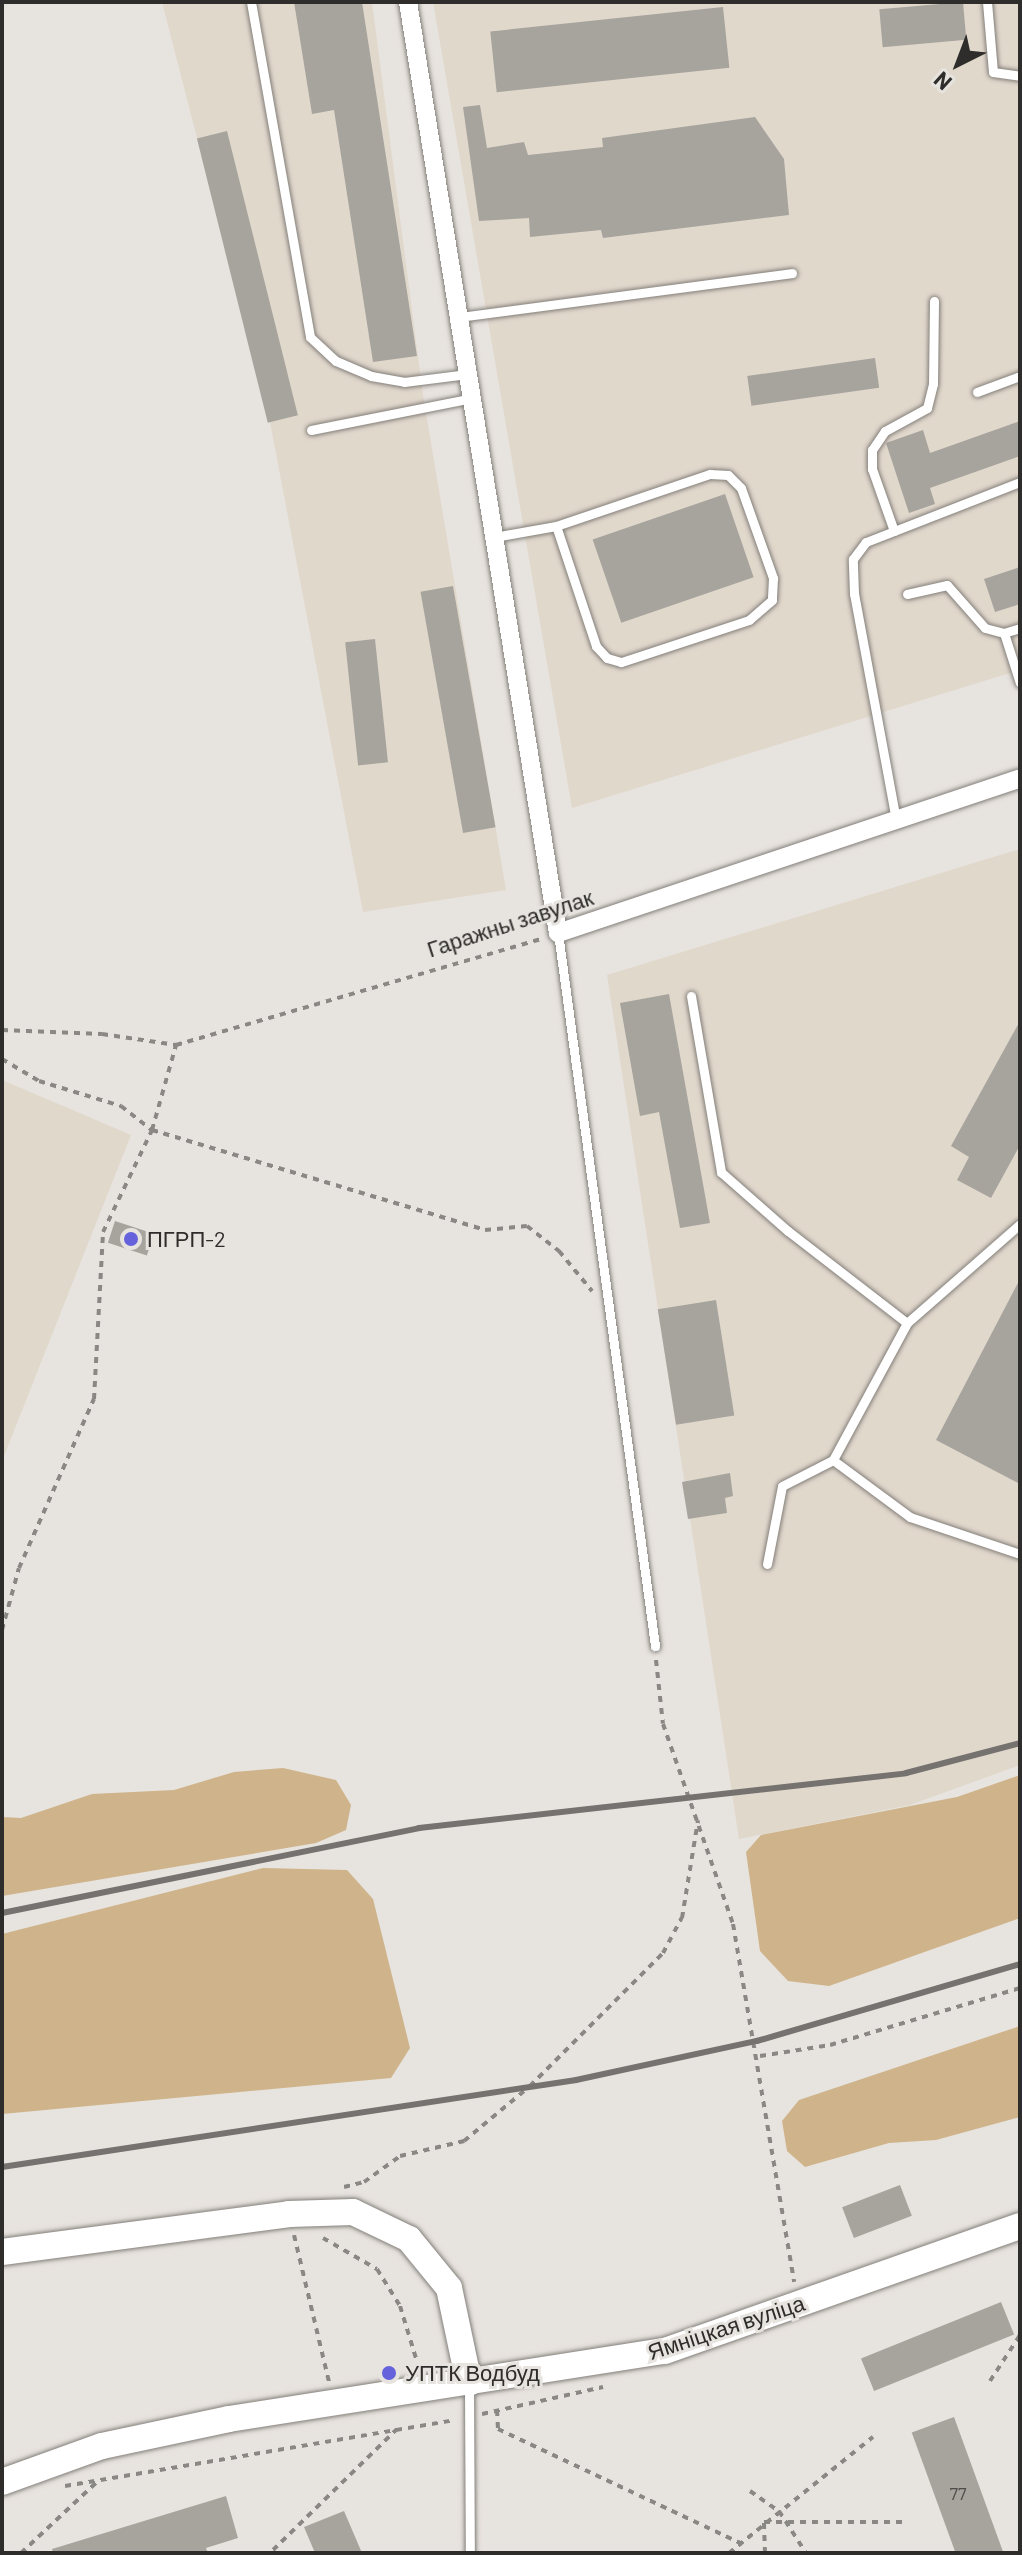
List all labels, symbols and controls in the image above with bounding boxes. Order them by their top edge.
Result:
north arrow [918,24,998,104]
text: N [928,67,956,96]
street label: Гаражны завулак [424,884,596,962]
place label: ПГРП-2 [147,1226,226,1252]
marker: ПГРП-2 [122,1230,140,1248]
street label: Ямніцкая вуліца [644,2289,808,2365]
place label: УПТК Водбуд [405,2360,540,2386]
marker: УПТК Водбуд [380,2364,398,2382]
house number: 77 [949,2482,967,2504]

